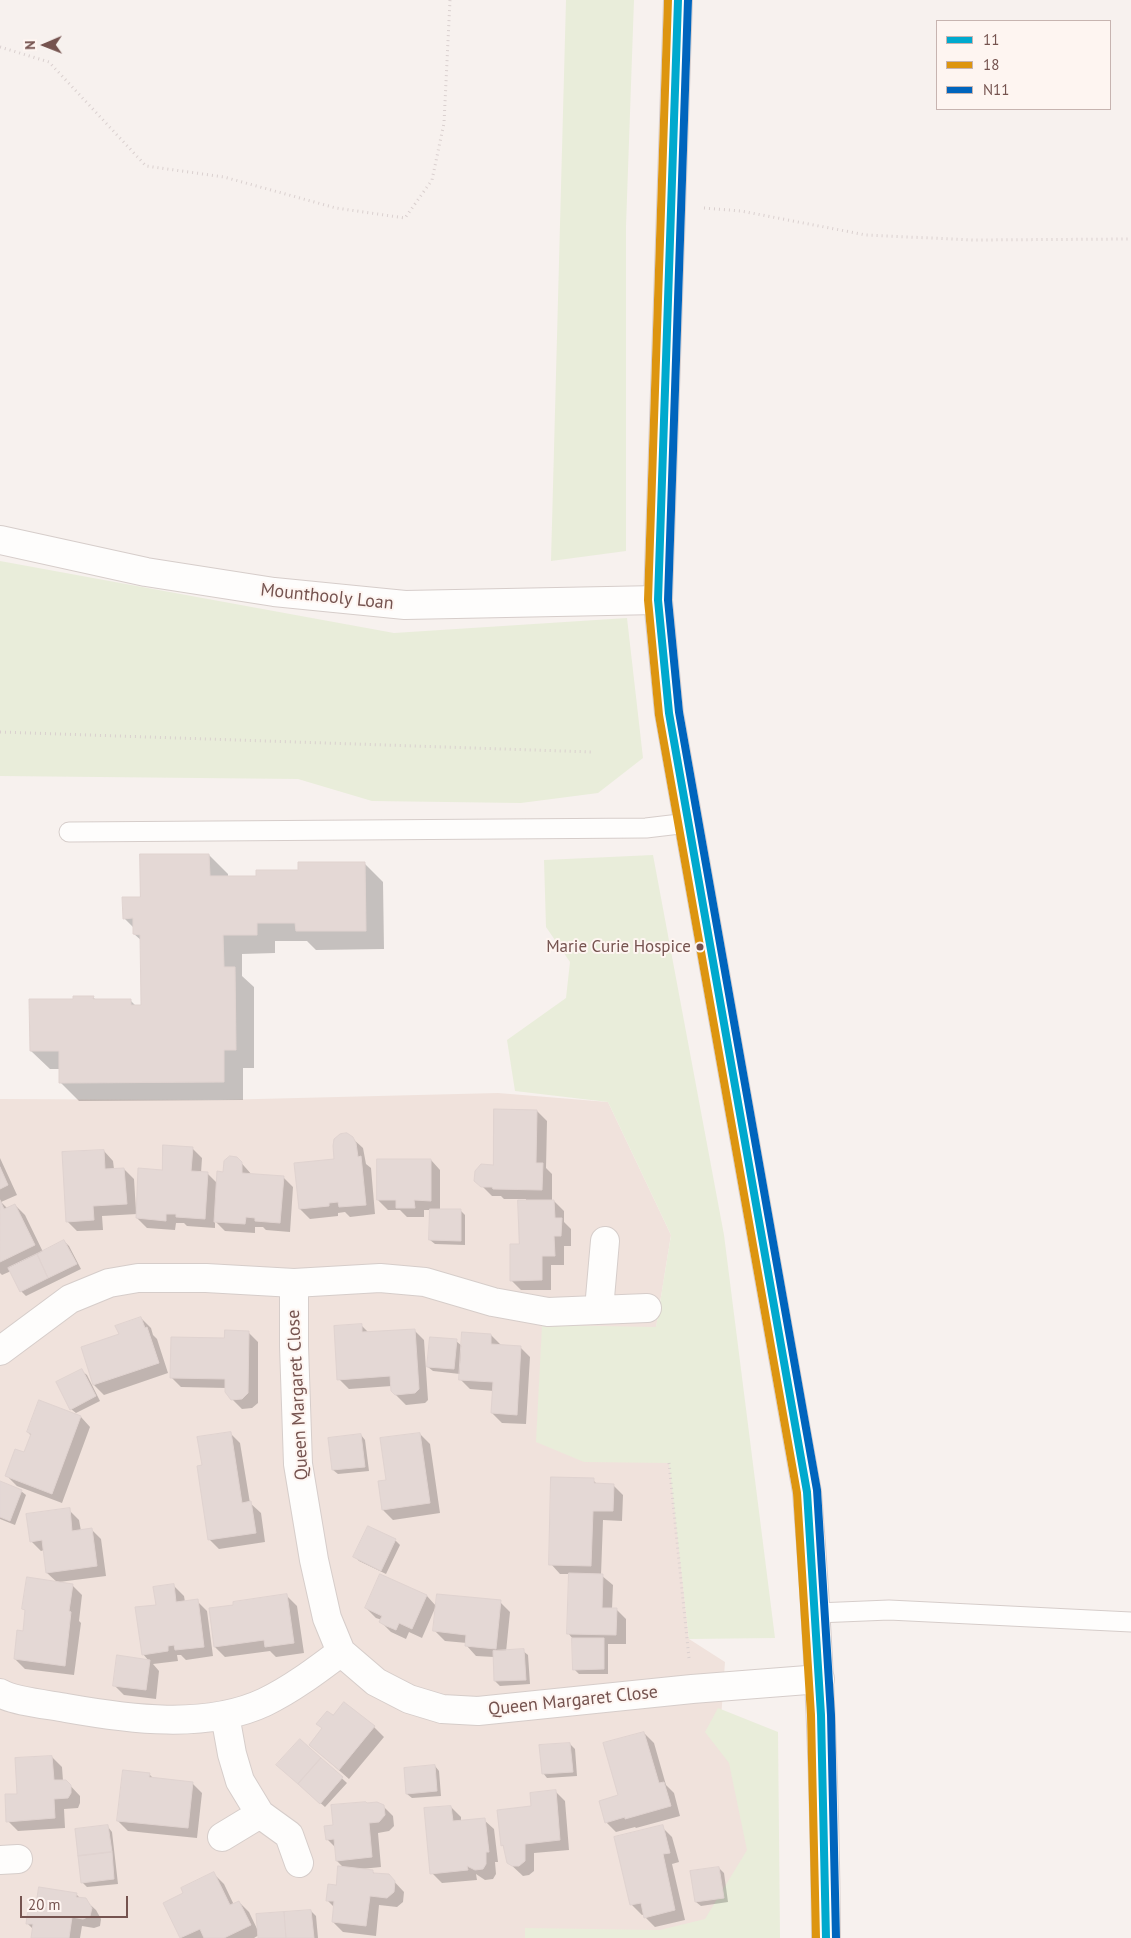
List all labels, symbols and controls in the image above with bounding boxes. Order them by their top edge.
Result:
north arrow [20,20,70,70]
legend [936,20,1111,110]
text: 11 [983,30,999,49]
text: N [21,41,39,50]
text: 18 [983,55,999,74]
text: N11 [983,80,1009,99]
street label: Mounthooly Loan [259,579,395,615]
place label: Marie Curie Hospice [546,937,691,957]
marker: Marie Curie Hospice [695,942,705,952]
street label: Queen Margaret Close [283,1309,313,1481]
street label: Queen Margaret Close [487,1681,659,1721]
scale bar [22,1886,130,1918]
text: 20 m [28,1895,61,1914]

